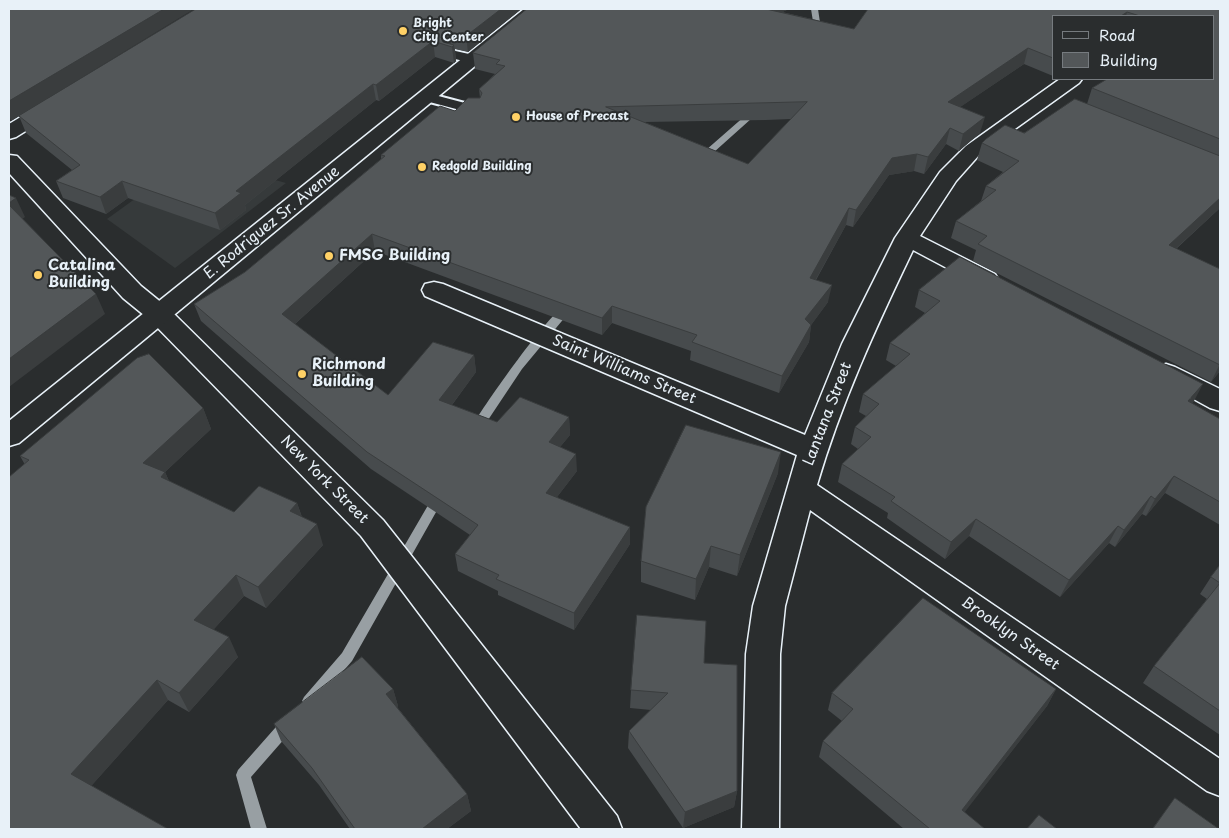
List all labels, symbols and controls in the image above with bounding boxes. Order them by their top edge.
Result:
legend [1052,15,1214,80]
place label: Bright City Center [413,17,484,45]
text: Road [1099,23,1135,46]
marker: Bright City Center [397,25,409,37]
text: Building [1099,48,1158,71]
place label: House of Precast [526,110,629,124]
marker: House of Precast [510,111,522,123]
place label: Redgold Building [432,160,531,174]
marker: Redgold Building [416,161,428,173]
street label: E. Rodriguez Sr. Avenue [200,163,344,283]
place label: FMSG Building [339,247,450,265]
marker: FMSG Building [323,250,335,262]
place label: Catalina Building [48,257,116,292]
marker: Catalina Building [32,269,44,281]
street label: Saint Williams Street [549,332,699,408]
place label: Richmond Building [312,356,385,391]
street label: Lantana Street [800,360,856,468]
marker: Richmond Building [296,368,308,380]
street label: New York Street [276,432,372,528]
street label: Brooklyn Street [957,593,1063,675]

